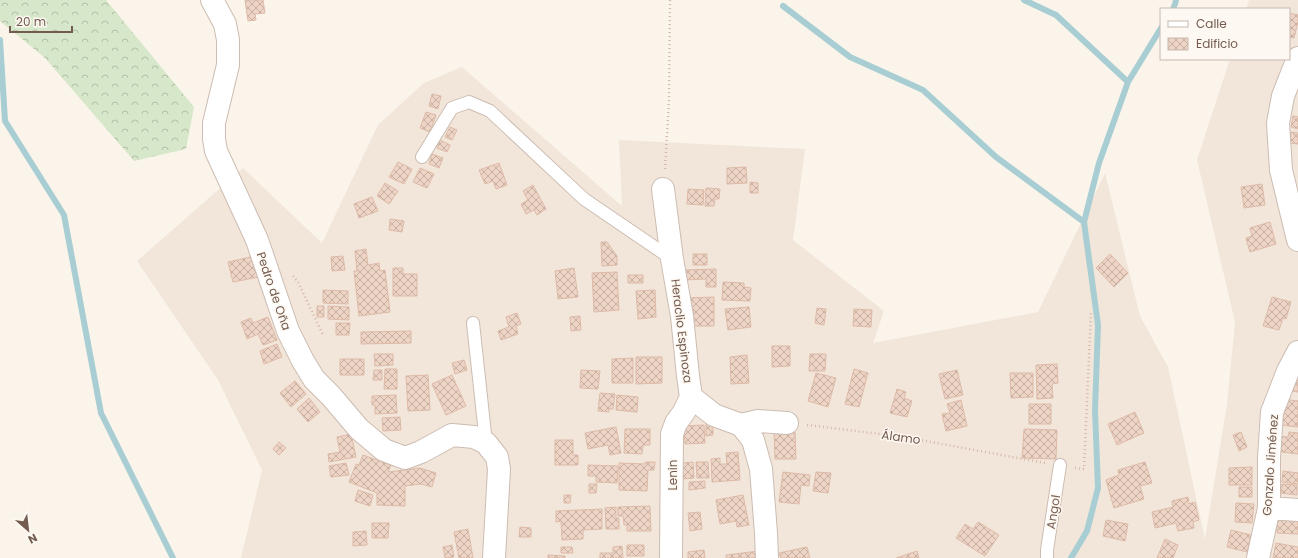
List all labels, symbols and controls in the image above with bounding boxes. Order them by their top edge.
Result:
scale bar [10,8,72,34]
legend [1160,8,1290,60]
text: 20 m [16,13,46,30]
text: Calle [1196,15,1227,32]
text: Edificio [1196,35,1238,52]
street label: Pedro de Oña [253,250,295,332]
street label: Heraclio Espinoza [667,278,697,384]
street label: Gonzalo Jiménez [1258,414,1282,516]
street label: Álamo [880,426,922,448]
street label: Lenin [664,460,681,490]
street label: Angol [1042,494,1064,530]
north arrow [8,510,48,550]
text: N [25,530,40,548]

